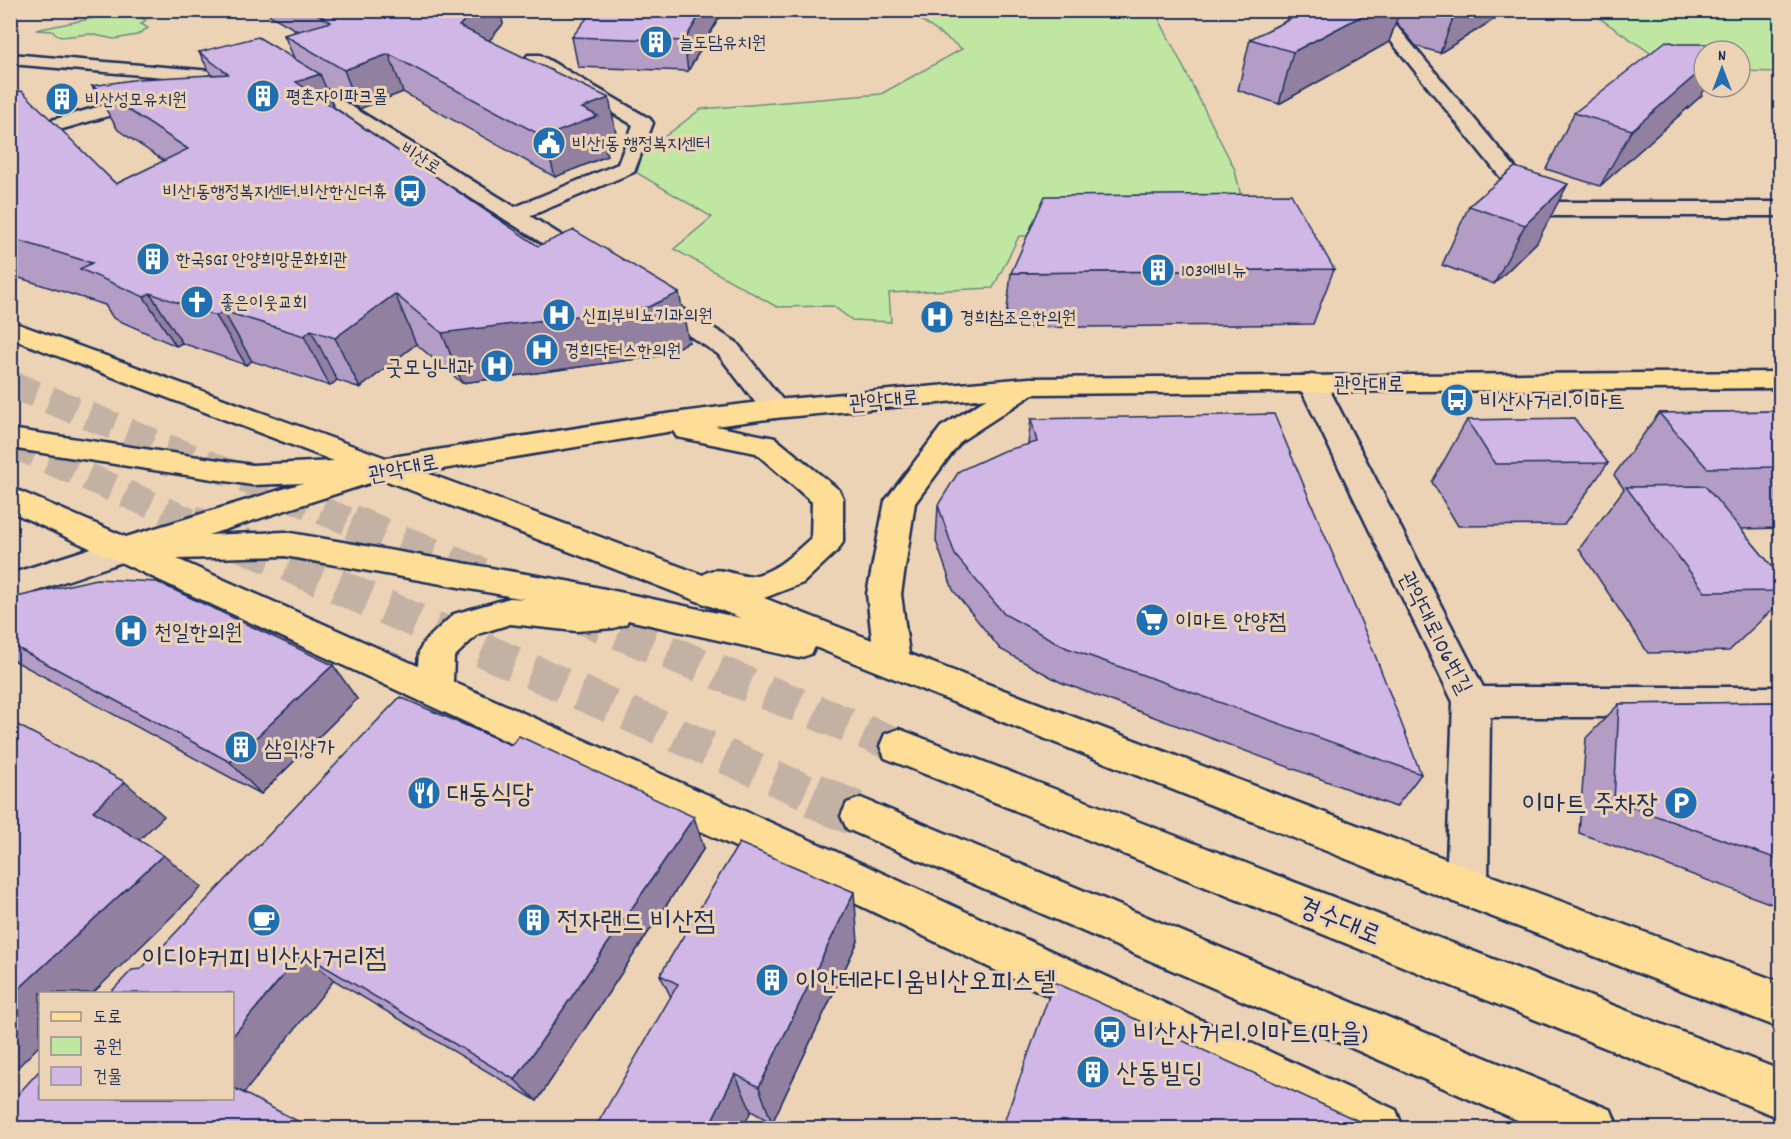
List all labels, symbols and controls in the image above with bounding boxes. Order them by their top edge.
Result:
building icon: 늘도담유치원 [638,24,674,60]
place label: 늘도담유치원 [679,32,766,57]
north arrow [1692,39,1752,99]
text: N [1718,45,1726,68]
building icon: 평촌자이파크몰 [245,78,281,114]
building icon: 비산성모유치원 [44,81,80,117]
place label: 평촌자이파크몰 [286,86,387,111]
place label: 비산성모유치원 [85,89,186,114]
public building icon: 비산1동 행정복지센터 [531,125,567,161]
place label: 비산1동 행정복지센터 [572,133,710,158]
street label: 비산로 [395,138,445,182]
bus stop icon: 비산1동행정복지센터.비산한신더휴 [392,173,428,209]
place label: 비산1동행정복지센터.비산한신더휴 [163,181,387,206]
building icon: 한국SGI 안양희망문화회관 [135,241,171,277]
place label: 한국SGI 안양희망문화회관 [176,249,348,274]
building icon: 103에비뉴 [1140,252,1176,288]
place label: 103에비뉴 [1181,260,1246,285]
church icon: 좋은이웃교회 [179,284,215,320]
place label: 좋은이웃교회 [220,292,307,317]
hospital icon: 신피부비뇨기과의원 [541,297,577,333]
hospital icon: 경희참조은한의원 [919,299,955,335]
place label: 신피부비뇨기과의원 [582,305,712,330]
place label: 경희참조은한의원 [960,307,1076,332]
hospital icon: 경희닥터스한의원 [524,332,560,368]
place label: 경희닥터스한의원 [565,340,681,365]
hospital icon: 굿모닝내과 [479,348,515,384]
place label: 굿모닝내과 [385,354,474,385]
street label: 관악대로 [1334,371,1404,402]
bus stop icon: 비산사거리.이마트 [1439,382,1475,418]
street label: 관악대로 [848,384,921,421]
place label: 비산사거리.이마트 [1480,388,1625,419]
street label: 관악대로 [366,448,441,492]
street label: 관악대로106번길 [1390,567,1478,700]
supermarket icon: 이마트 안양점 [1134,602,1170,638]
place label: 이마트 안양점 [1175,608,1286,639]
hospital icon: 천일한의원 [113,613,149,649]
place label: 천일한의원 [154,619,243,650]
building icon: 삼익상가 [223,729,259,765]
place label: 삼익상가 [264,735,335,766]
restaurant icon: 대동식당 [406,775,442,811]
place label: 대동식당 [447,777,534,816]
parking icon: 이마트 주차장 [1663,785,1699,821]
place label: 이마트 주차장 [1521,787,1658,826]
street label: 경수대로 [1291,889,1386,958]
cafe icon: 이디야커피 비산사거리점 [246,902,282,938]
building icon: 전자랜드 비산점 [516,902,552,938]
place label: 전자랜드 비산점 [557,904,715,943]
place label: 이디야커피 비산사거리점 [141,941,387,980]
building icon: 이안테라디움비산오피스텔 [754,962,790,998]
place label: 이안테라디움비산오피스텔 [795,964,1056,1003]
legend [39,992,234,1100]
text: 도로 [93,1006,122,1031]
bus stop icon: 비산사거리.이마트(마을) [1092,1014,1128,1050]
place label: 비산사거리.이마트(마을) [1133,1016,1368,1055]
text: 공원 [93,1036,122,1061]
building icon: 산동빌딩 [1075,1054,1111,1090]
place label: 산동빌딩 [1116,1056,1203,1095]
text: 건물 [93,1066,122,1091]

